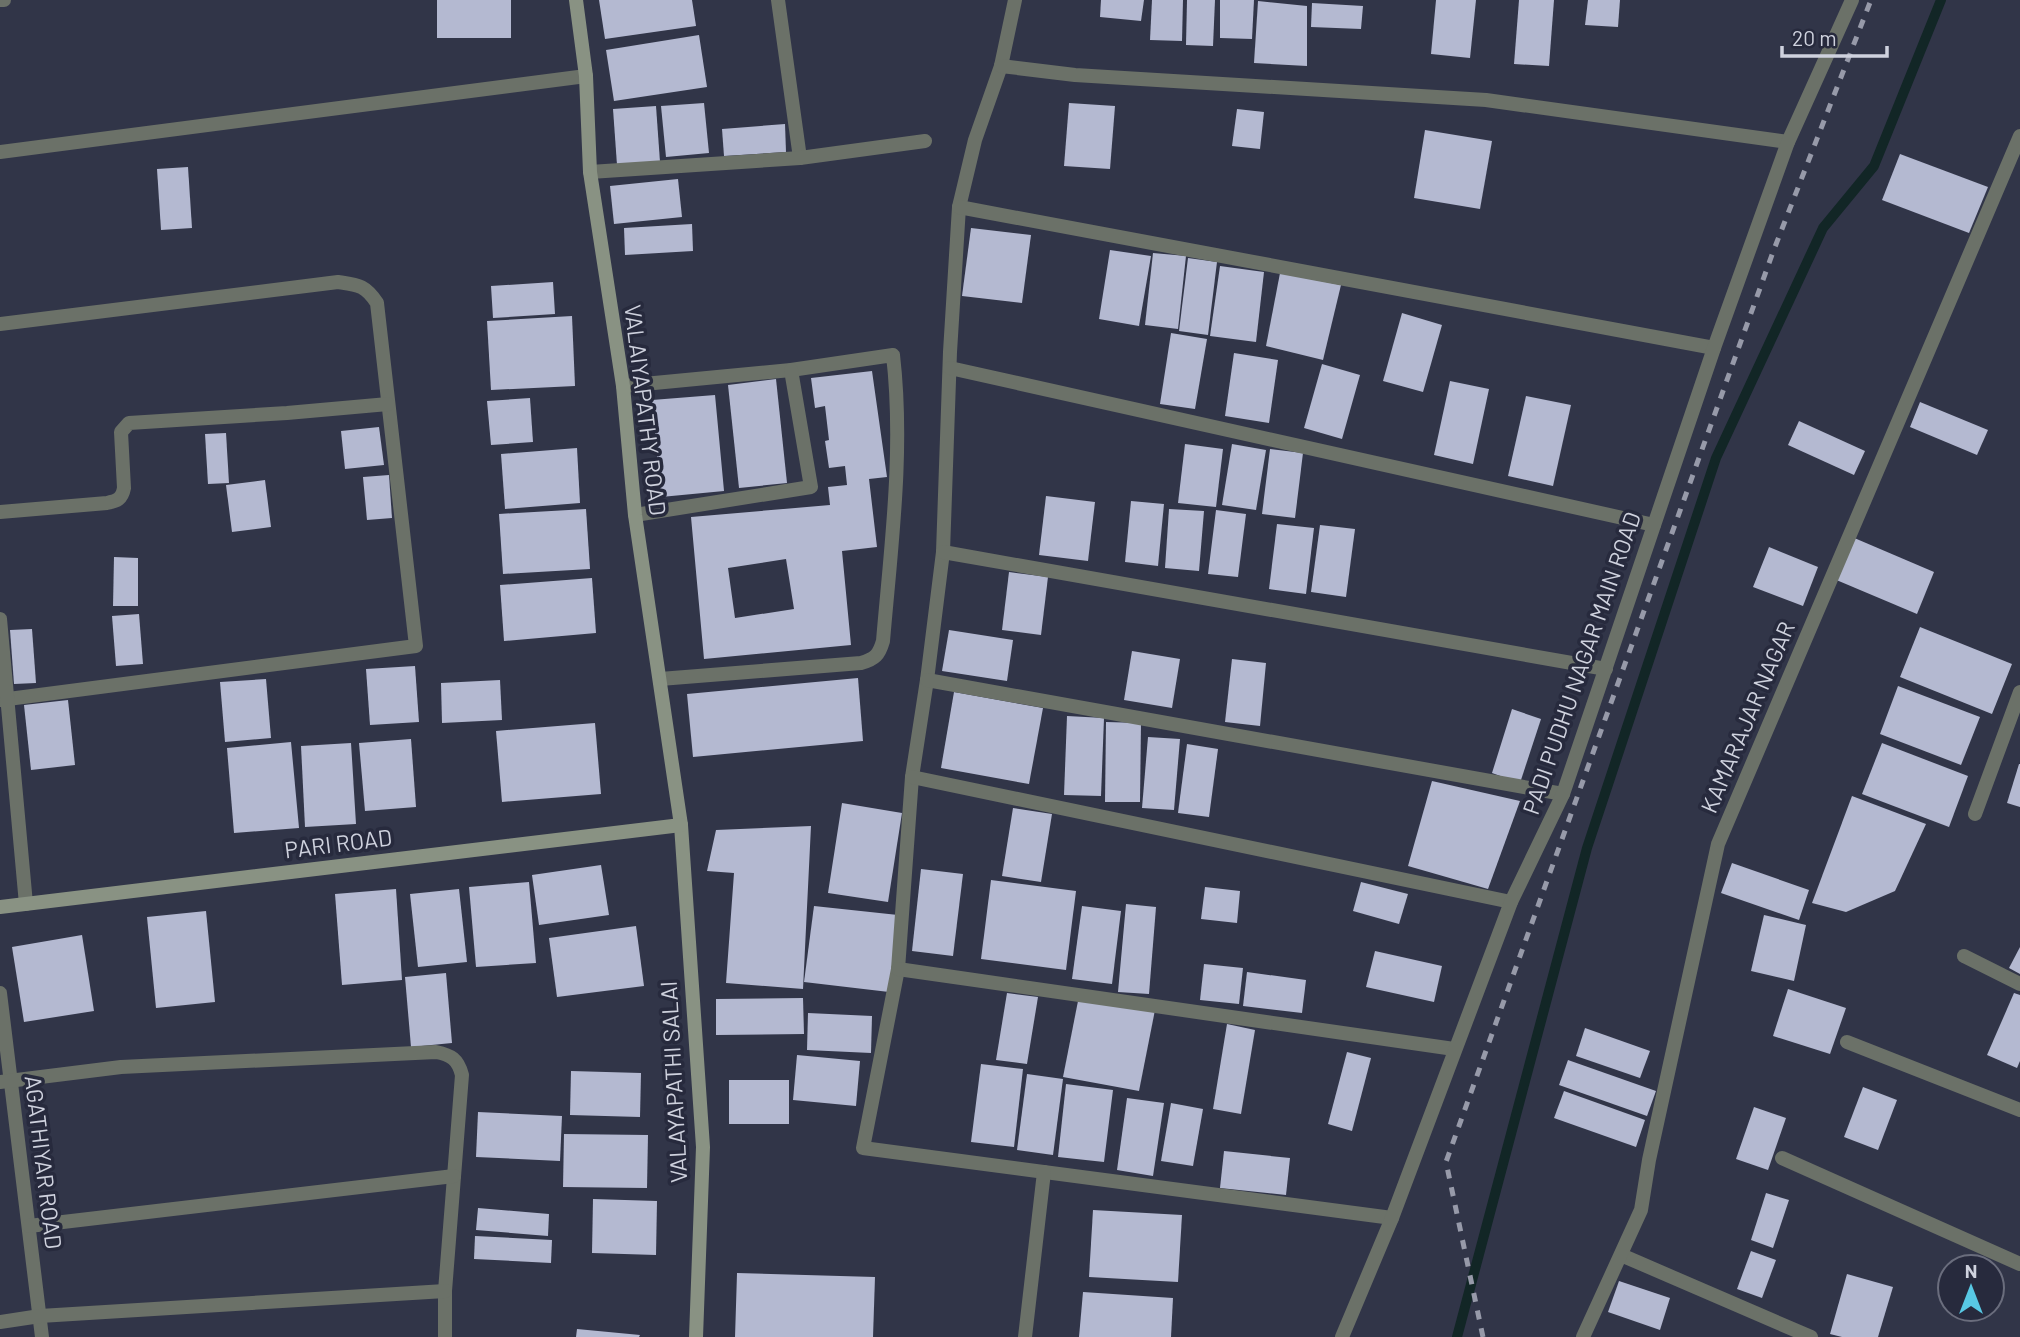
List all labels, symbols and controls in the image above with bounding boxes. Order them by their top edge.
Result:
scale bar [1782,14,1887,58]
text: 20 m [1792,25,1837,50]
street label: VALAIYAPATHY ROAD [619,303,673,517]
street label: PADI PUDHU NAGAR MAIN ROAD [1516,508,1646,818]
street label: KAMARAJAR NAGAR [1694,617,1800,817]
street label: PARI ROAD [283,823,393,863]
street label: VALAYAPATHI SALAI [654,980,692,1184]
street label: AGATHIYAR ROAD [19,1074,69,1250]
north arrow [1936,1253,2006,1323]
text: N [1965,1259,1977,1282]

